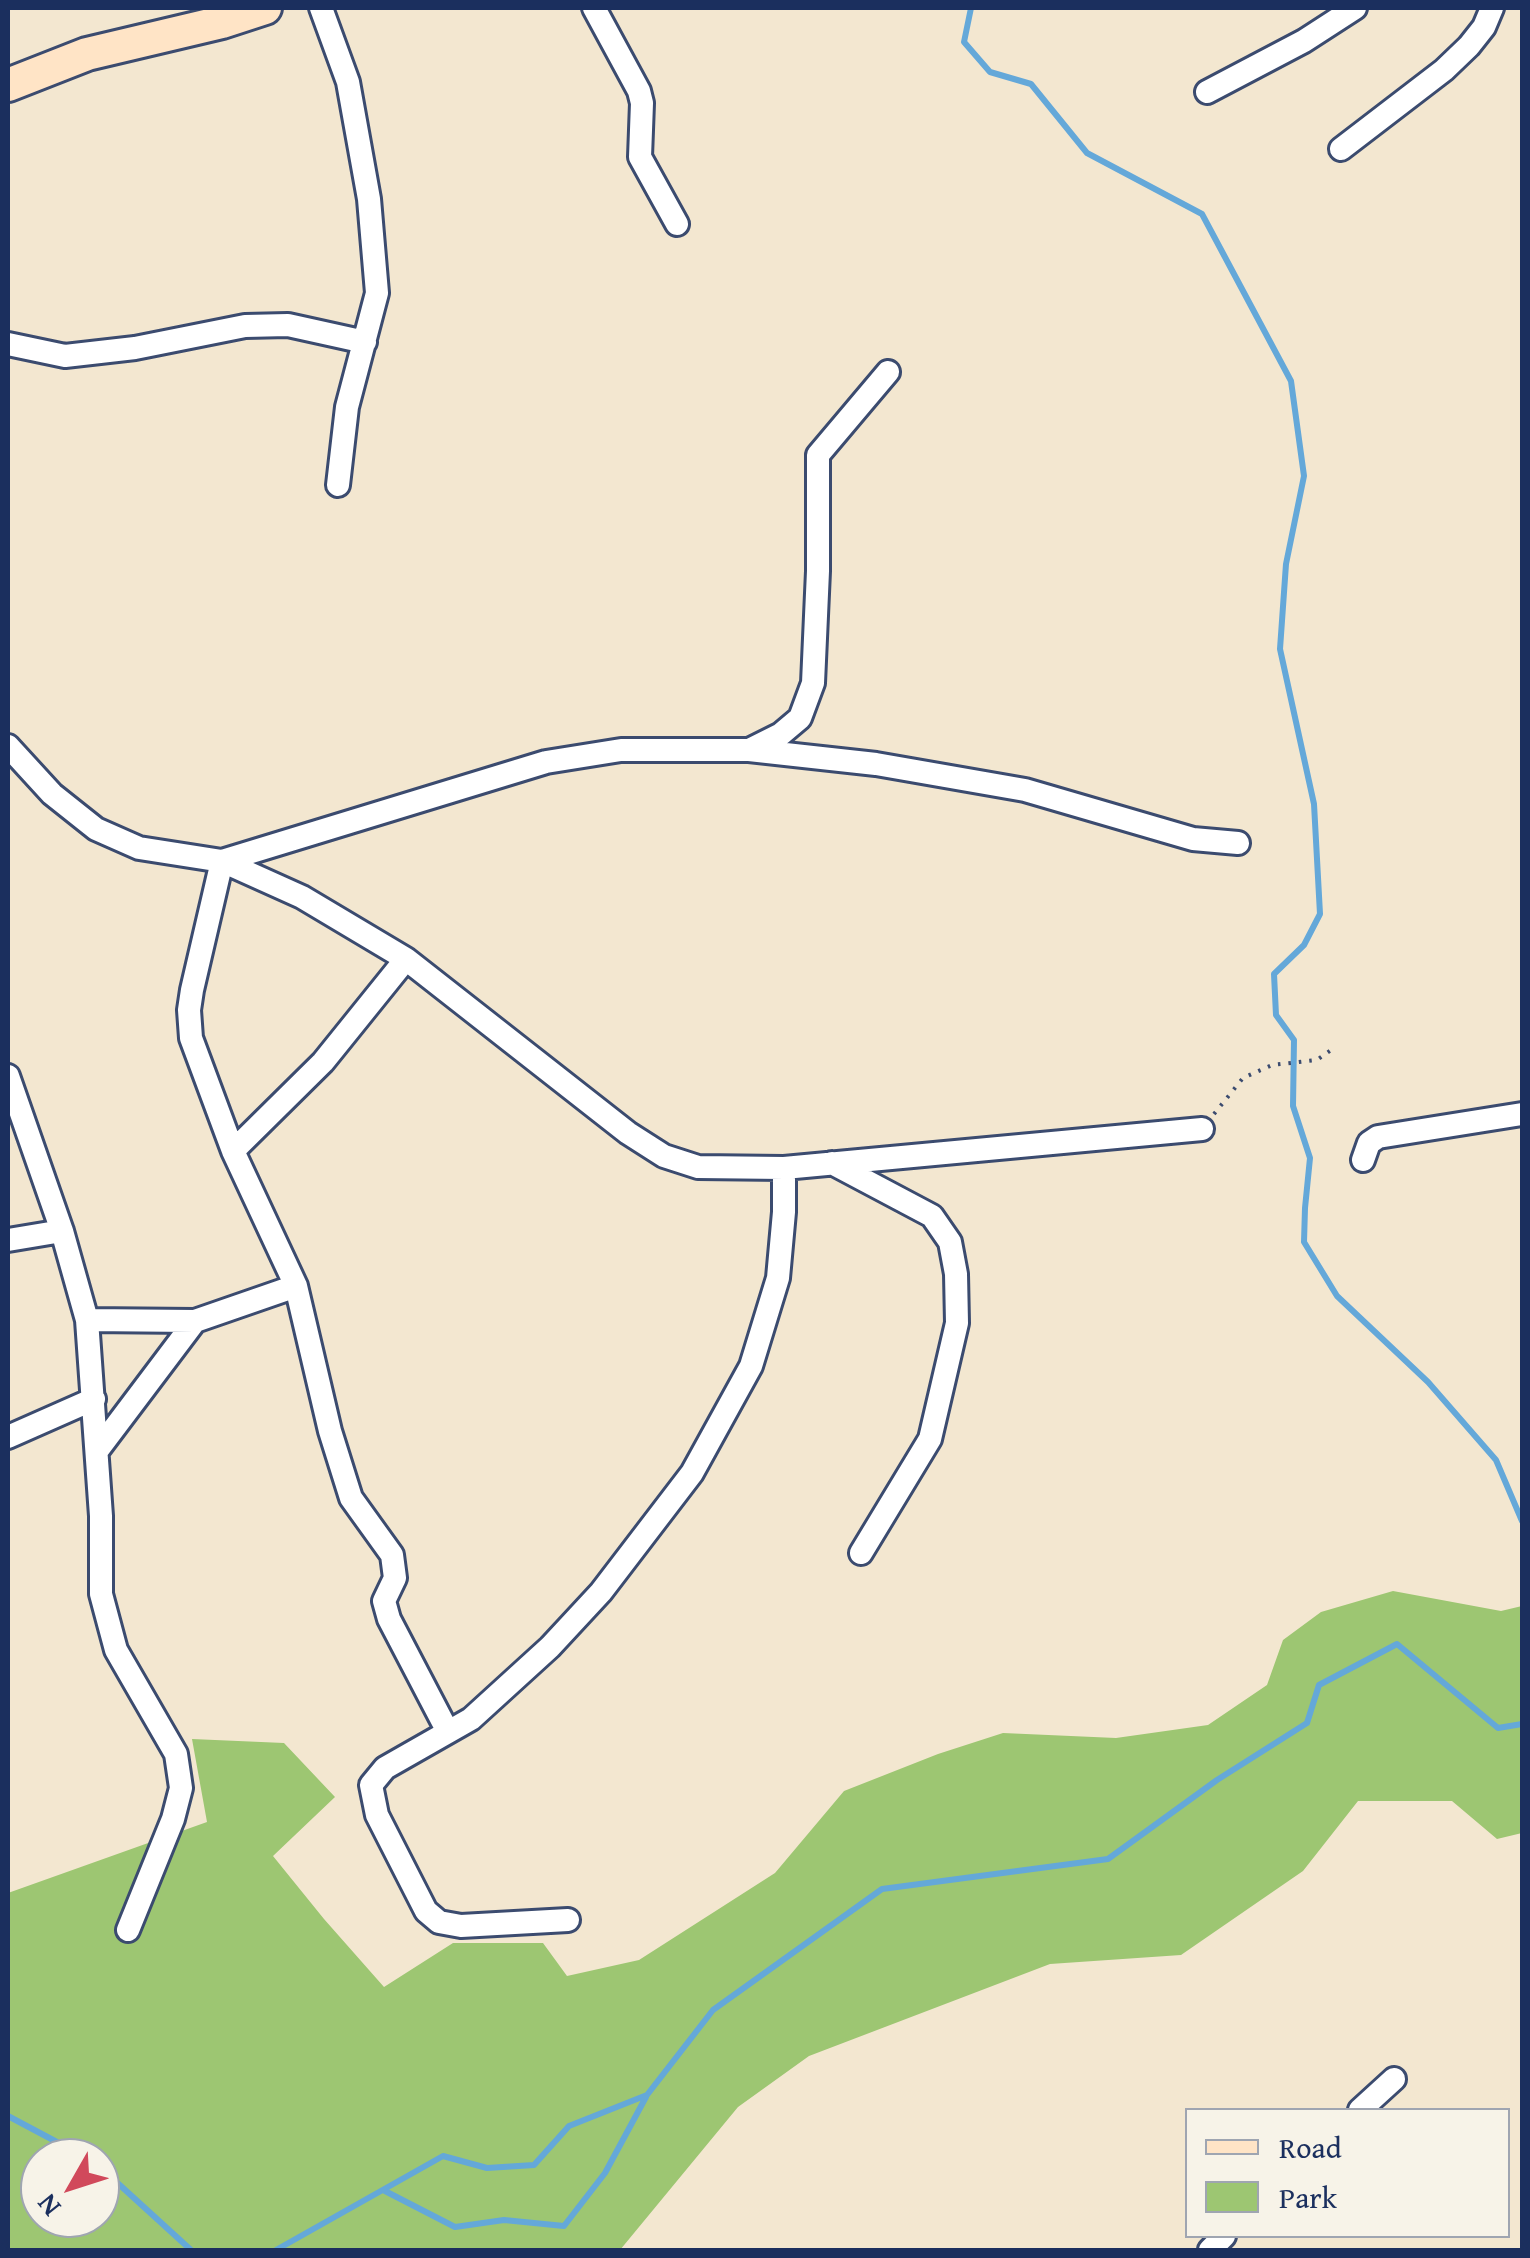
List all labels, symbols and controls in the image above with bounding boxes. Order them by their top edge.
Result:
legend [1185,2108,1510,2238]
text: Road [1279,2125,1342,2169]
north arrow [20,2138,120,2238]
text: Park [1279,2175,1337,2219]
text: N [26,2186,70,2226]

